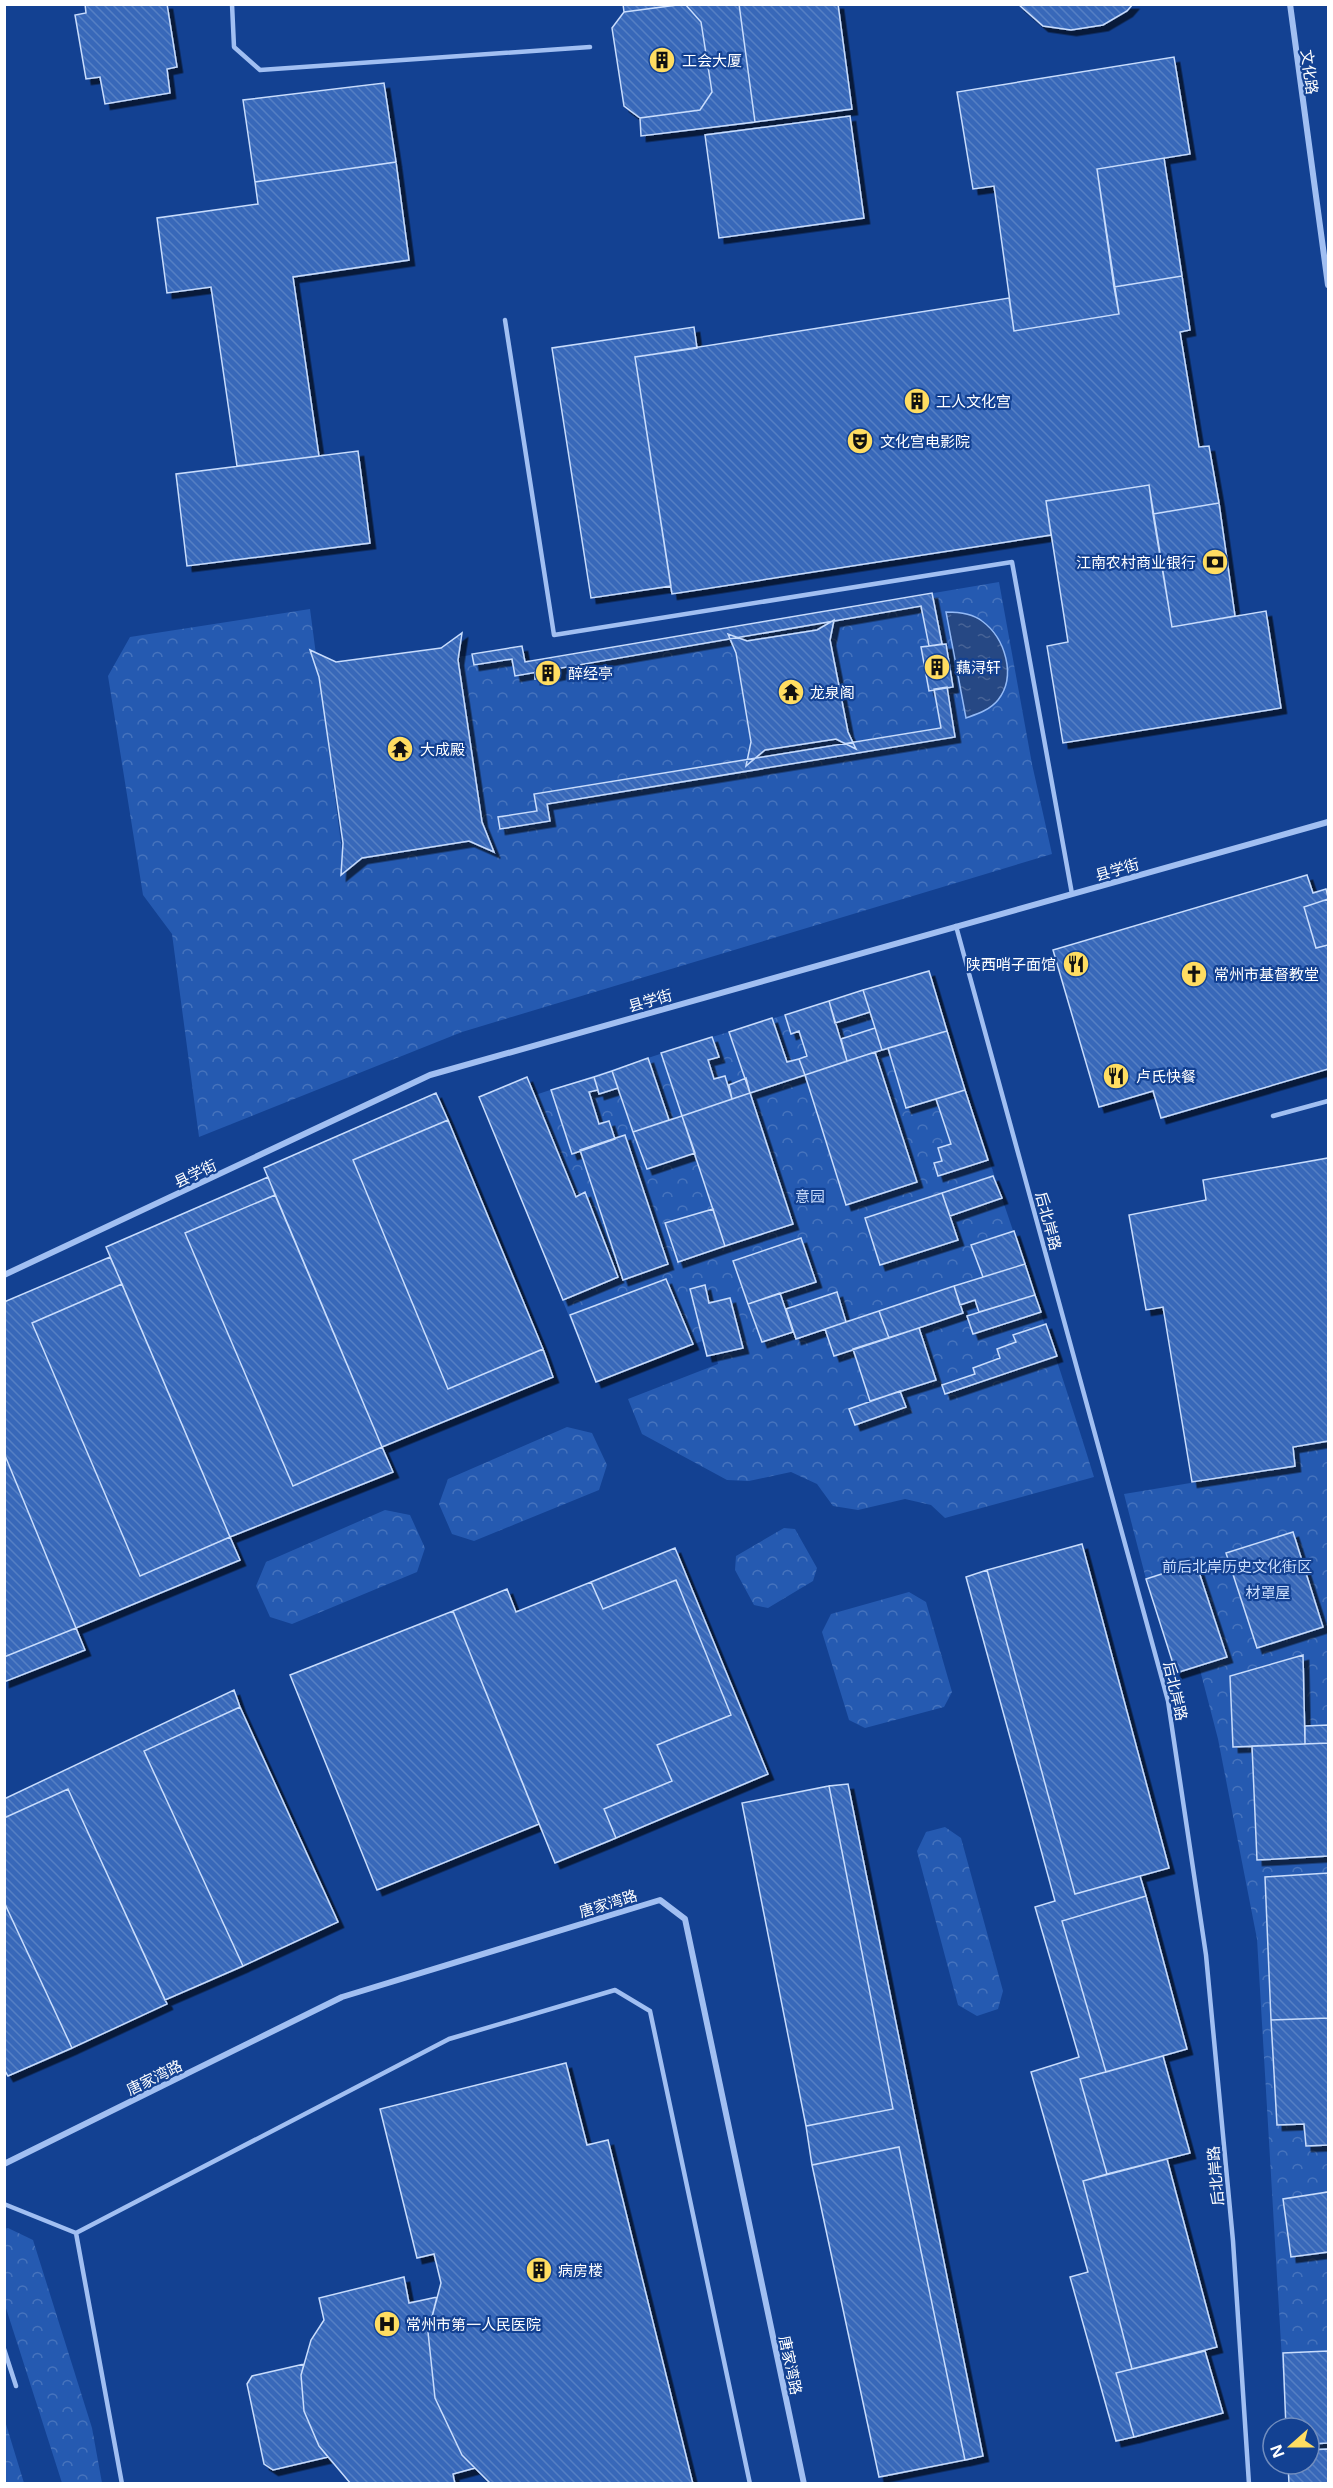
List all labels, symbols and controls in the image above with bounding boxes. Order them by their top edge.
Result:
building icon: 工会大厦 [647,45,677,75]
street label: 文化路 [1297,48,1323,96]
place label: 工会大厦 [682,50,742,70]
building icon: 工人文化宫 [902,386,932,416]
place label: 工人文化宫 [936,391,1011,411]
theatre icon: 文化宫电影院 [845,426,875,456]
place label: 文化宫电影院 [880,431,970,451]
bank icon: 江南农村商业银行 [1200,547,1230,577]
place label: 江南农村商业银行 [1076,552,1196,572]
building icon: 藕浔轩 [922,652,952,682]
place label: 藕浔轩 [956,657,1001,677]
building icon: 醉经亭 [533,658,563,688]
place label: 醉经亭 [568,663,613,683]
temple icon: 龙泉阁 [776,677,806,707]
place label: 龙泉阁 [810,682,855,702]
temple icon: 大成殿 [385,734,415,764]
place label: 大成殿 [420,739,465,759]
street label: 县学街 [1093,853,1141,885]
restaurant icon: 陕西哨子面馆 [1061,949,1091,979]
place label: 陕西哨子面馆 [966,954,1056,974]
church icon: 常州市基督教堂 [1179,959,1209,989]
place label: 常州市基督教堂 [1214,964,1319,984]
street label: 县学街 [626,984,674,1016]
restaurant icon: 卢氏快餐 [1101,1061,1131,1091]
place label: 卢氏快餐 [1136,1066,1196,1086]
street label: 县学街 [170,1154,220,1192]
park label: 意园 [795,1186,825,1206]
street label: 后北岸路 [1032,1189,1066,1253]
park label: 前后北岸历史文化街区 [1162,1556,1312,1576]
park label: 材罩屋 [1245,1582,1291,1602]
street label: 后北岸路 [1160,1660,1192,1722]
street label: 唐家湾路 [576,1885,640,1921]
street label: 唐家湾路 [123,2055,185,2099]
street label: 后北岸路 [1202,2145,1228,2207]
building icon: 病房楼 [524,2255,554,2285]
place label: 病房楼 [558,2260,603,2280]
hospital icon: 常州市第一人民医院 [372,2309,402,2339]
place label: 常州市第一人民医院 [406,2314,541,2334]
street label: 唐家湾路 [775,2334,807,2396]
north arrow [1261,2416,1321,2476]
text: N [1264,2441,1290,2461]

